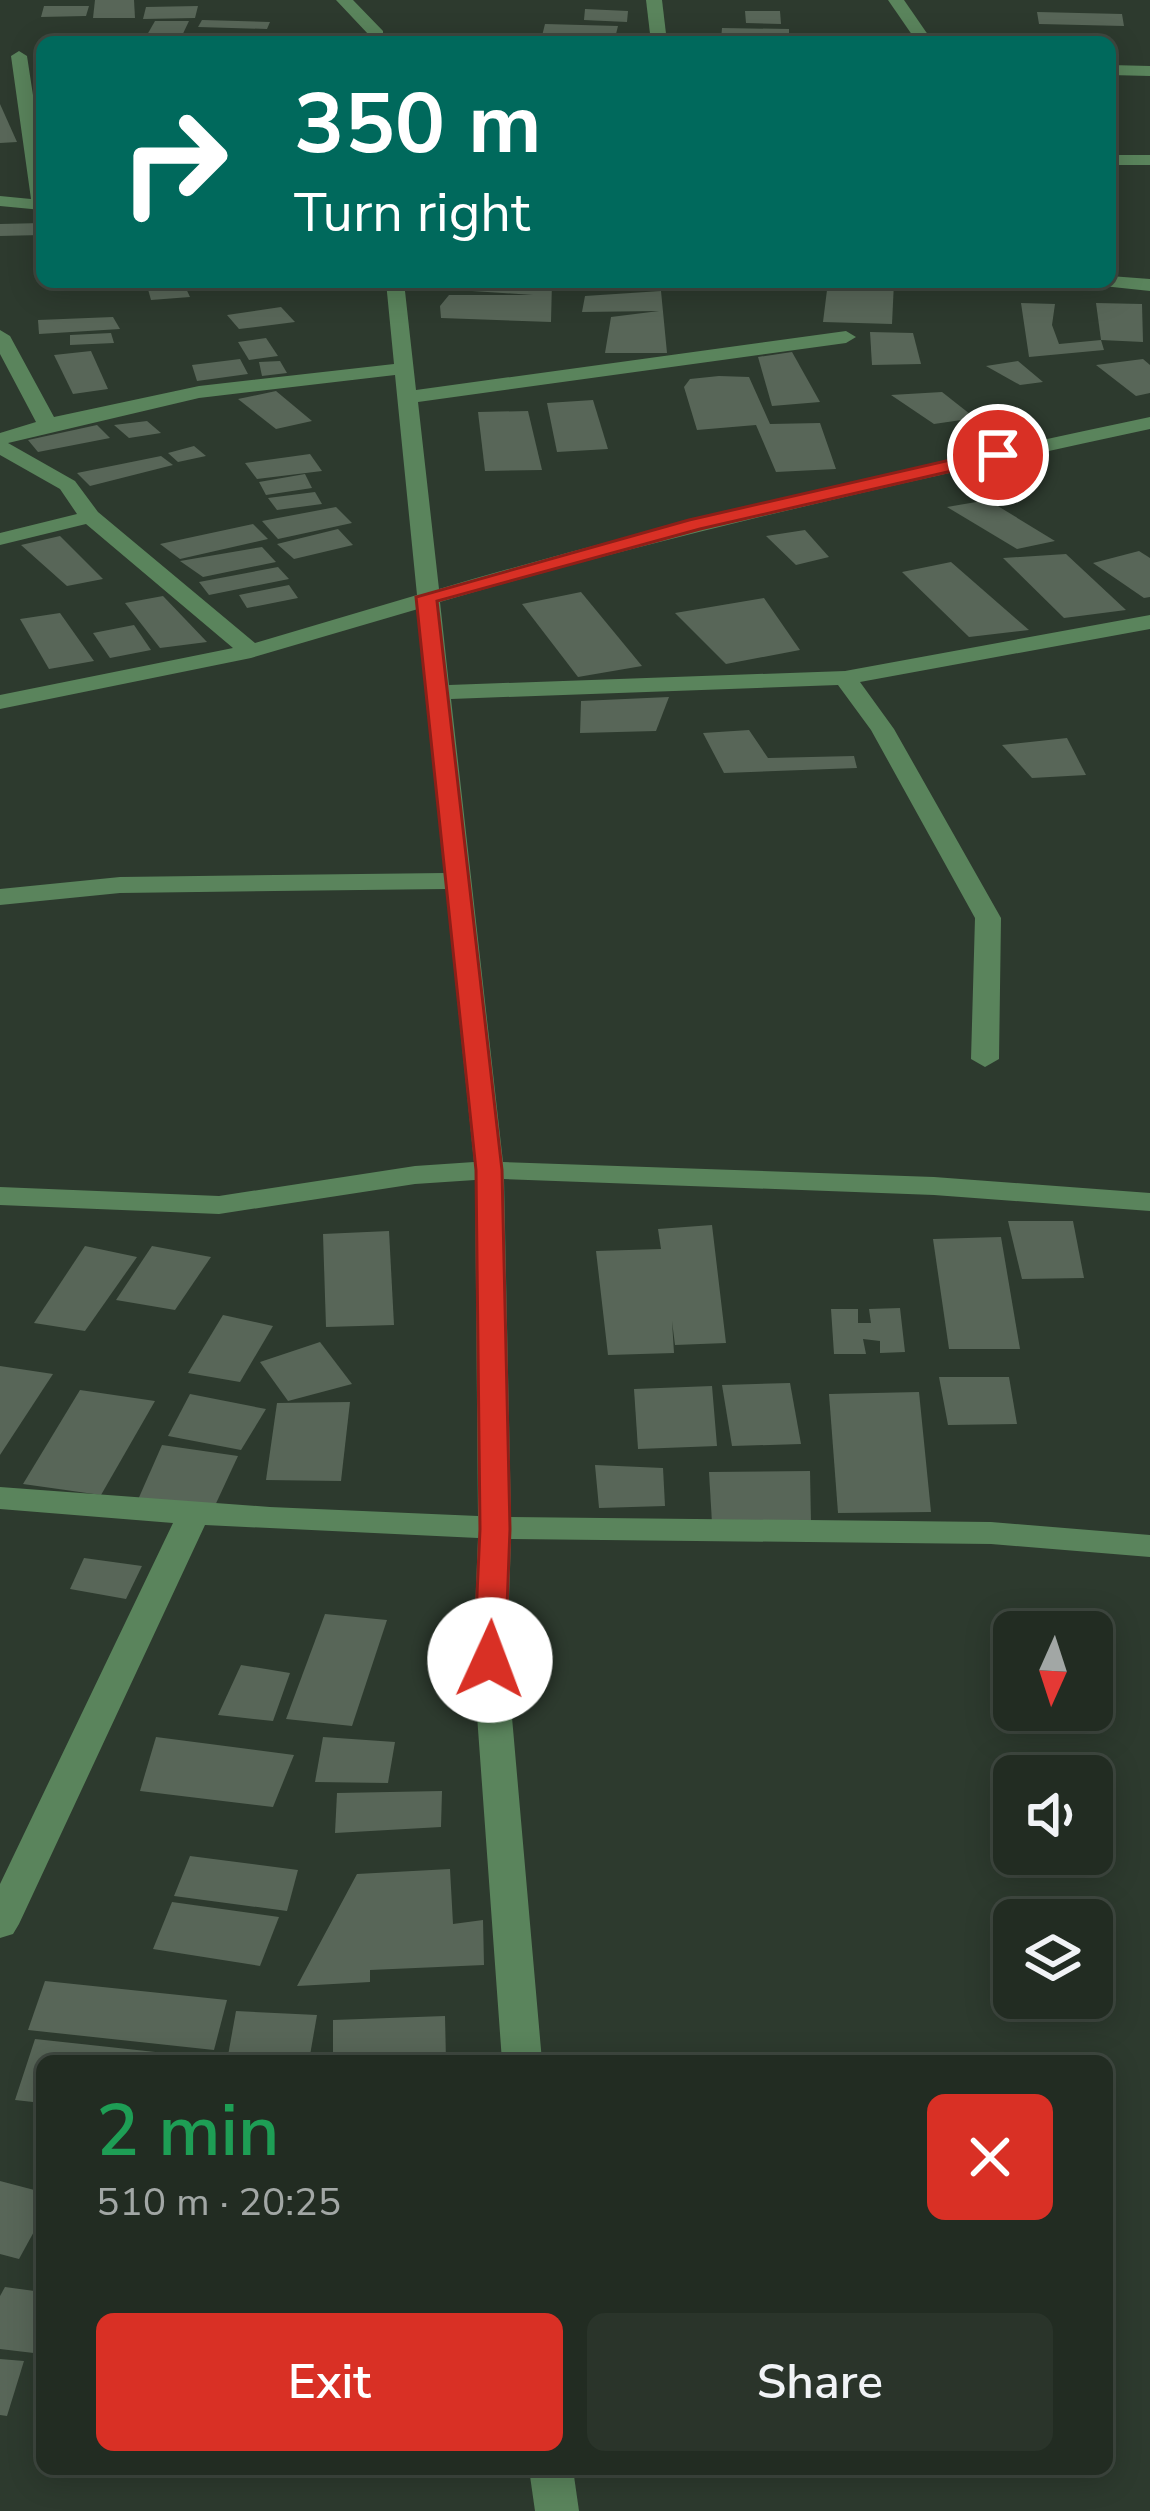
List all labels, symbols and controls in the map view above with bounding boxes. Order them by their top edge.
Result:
text: 350 m [294,67,542,182]
icon: right [96,84,252,240]
text: Turn right [294,176,530,250]
pin [947,404,1049,506]
icon: arrive [965,422,1031,488]
position arrow [427,1597,553,1723]
north arrow [993,1611,1113,1731]
map controls [993,1611,1113,2019]
button: sound [993,1755,1113,1875]
button: layers [993,1899,1113,2019]
text: 2 min [96,2082,279,2180]
button: close [927,2094,1053,2220]
text: 510 m · 20:25 [96,2176,341,2229]
button: Exit [96,2313,563,2451]
button: Share [587,2313,1053,2451]

